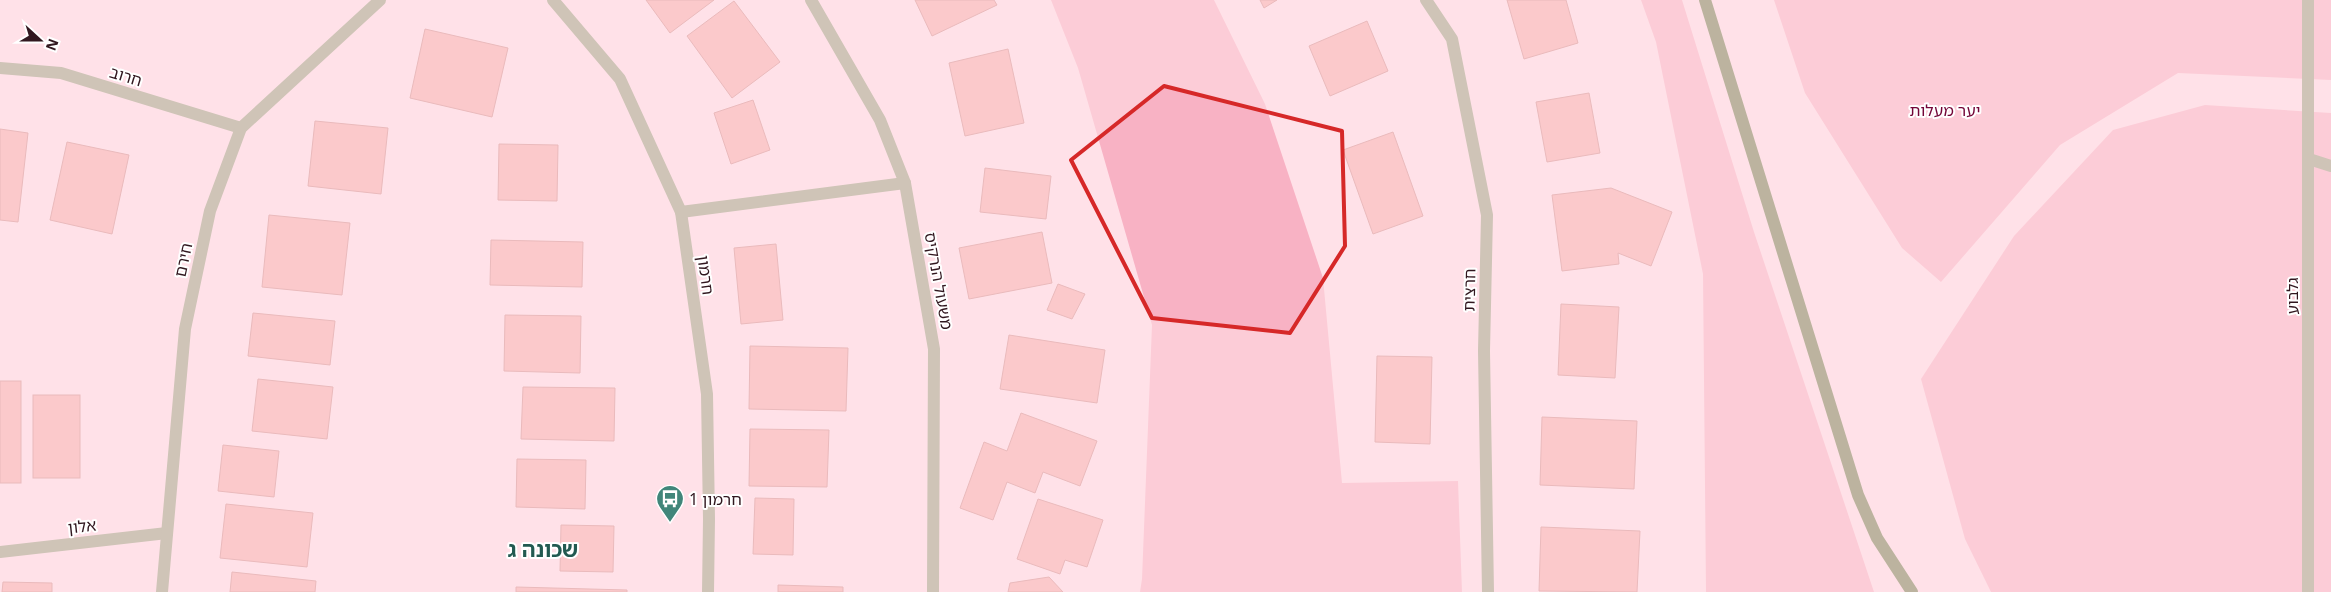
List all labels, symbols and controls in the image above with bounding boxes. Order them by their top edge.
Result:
north arrow [15,15,65,65]
text: N [42,36,64,54]
street label: חרוב [107,61,145,91]
park label: יער מעלות [1910,99,1980,121]
street label: משעול הנרקיס [920,231,958,331]
street label: חירם [169,241,197,279]
street label: חרמון [692,254,720,296]
street label: חרצית [1458,268,1480,312]
street label: גלבוע [2281,278,2303,314]
bus stop icon: חרמון 1 [655,484,685,523]
place label: חרמון 1 [689,488,742,510]
street label: אלון [67,514,97,538]
district label: שכונה ג [508,535,578,563]

